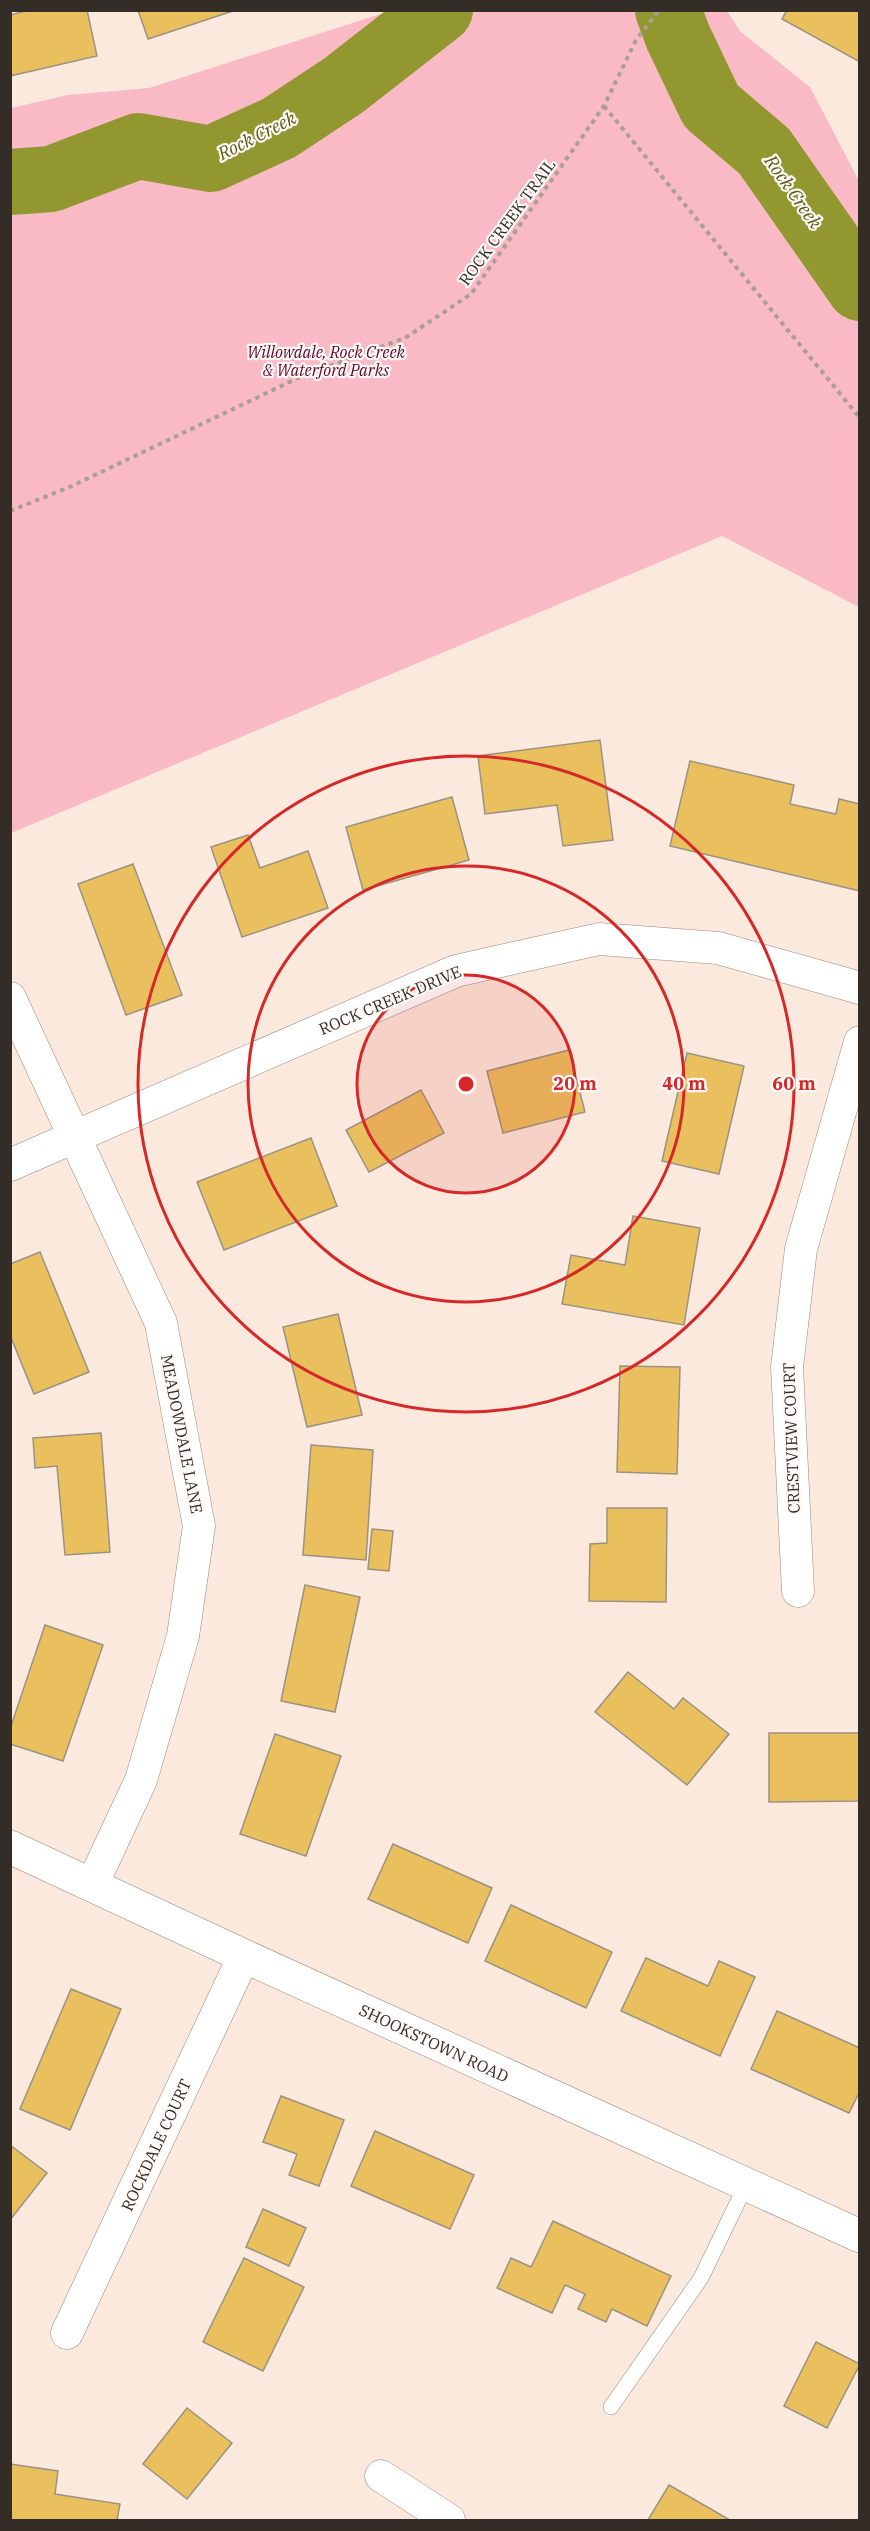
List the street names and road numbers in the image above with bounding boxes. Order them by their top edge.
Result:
street label: ROCK CREEK TRAIL [454,155,560,289]
street label: ROCK CREEK DRIVE [316,961,464,1039]
street label: MEADOWDALE LANE [157,1353,207,1515]
street label: CRESTVIEW COURT [778,1362,804,1514]
street label: SHOOKSTOWN ROAD [356,2000,512,2086]
street label: ROCKDALE COURT [117,2076,195,2214]

